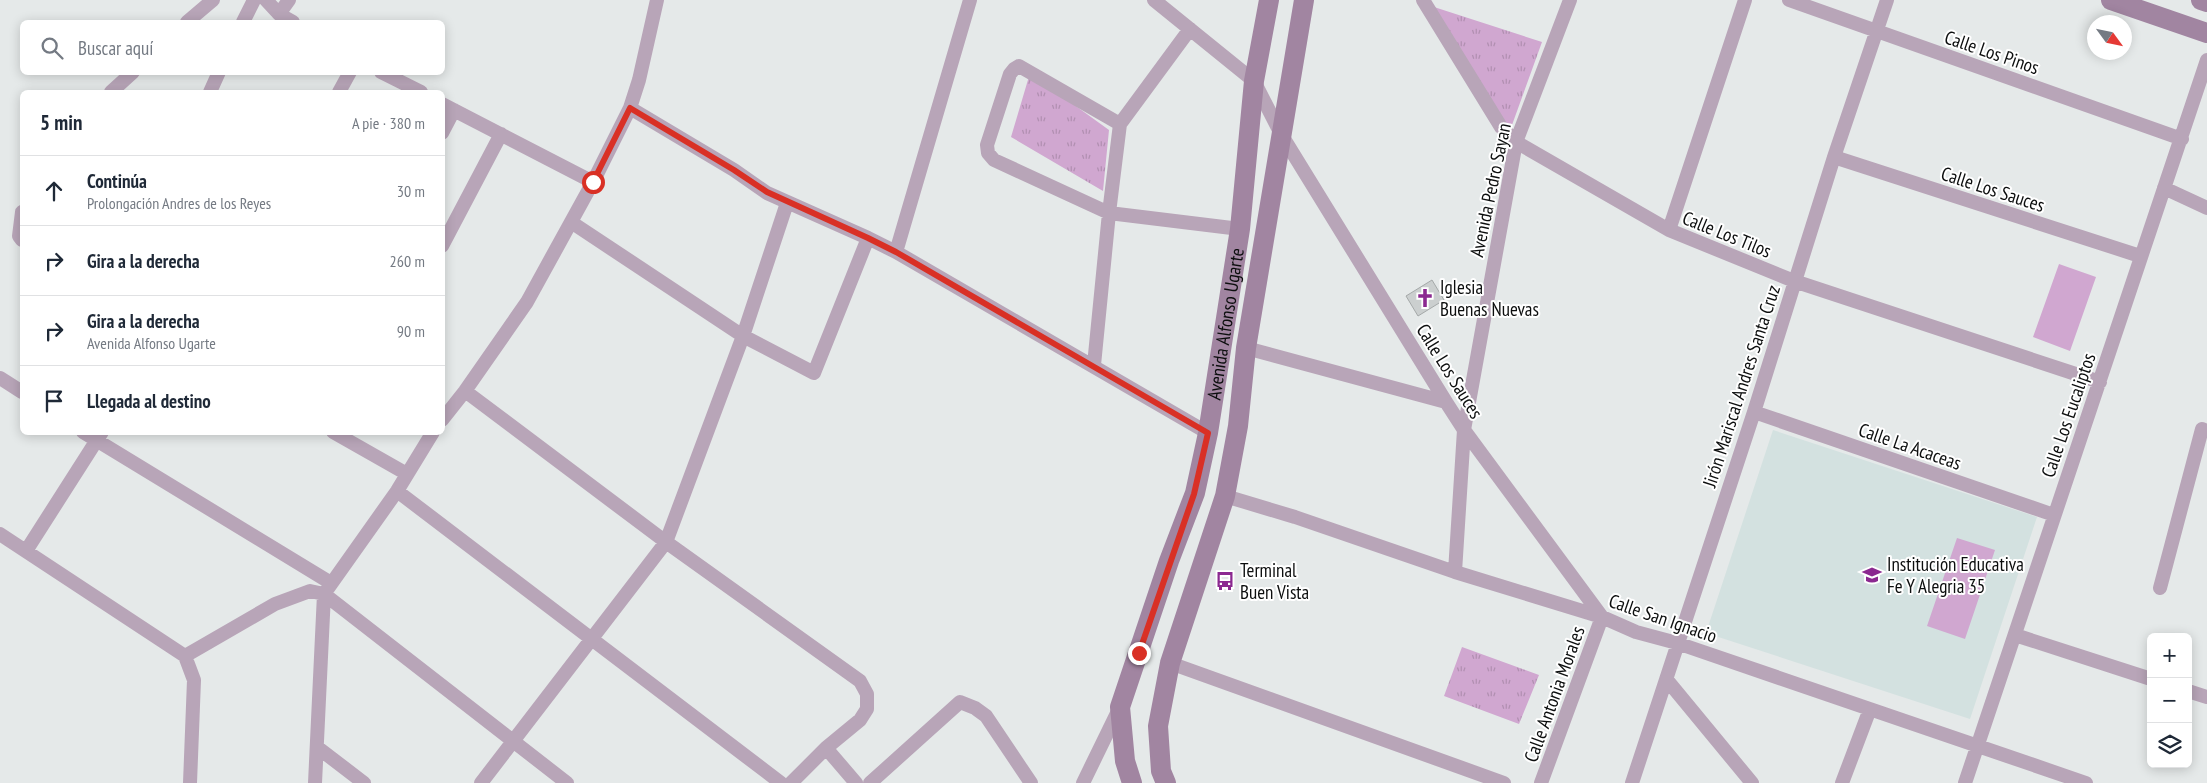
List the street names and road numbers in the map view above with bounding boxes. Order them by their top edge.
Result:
street label: Calle Los Pinos [1942,25,2042,79]
street label: Avenida Pedro Sayan [1464,121,1516,259]
street label: Calle Los Sauces [1938,161,2048,217]
street label: Calle Los Tilos [1679,205,1775,263]
street label: Avenida Alfonso Ugarte [1201,246,1249,401]
street label: Jirón Mariscal Andres Santa Cruz [1697,282,1785,491]
street label: Calle Los Sauces [1411,319,1489,423]
street label: Calle Los Eucaliptos [2036,350,2100,480]
street label: Calle La Acaceas [1856,417,1964,475]
street label: Calle San Ignacio [1606,588,1720,648]
street label: Calle Antonia Morales [1518,623,1590,765]

